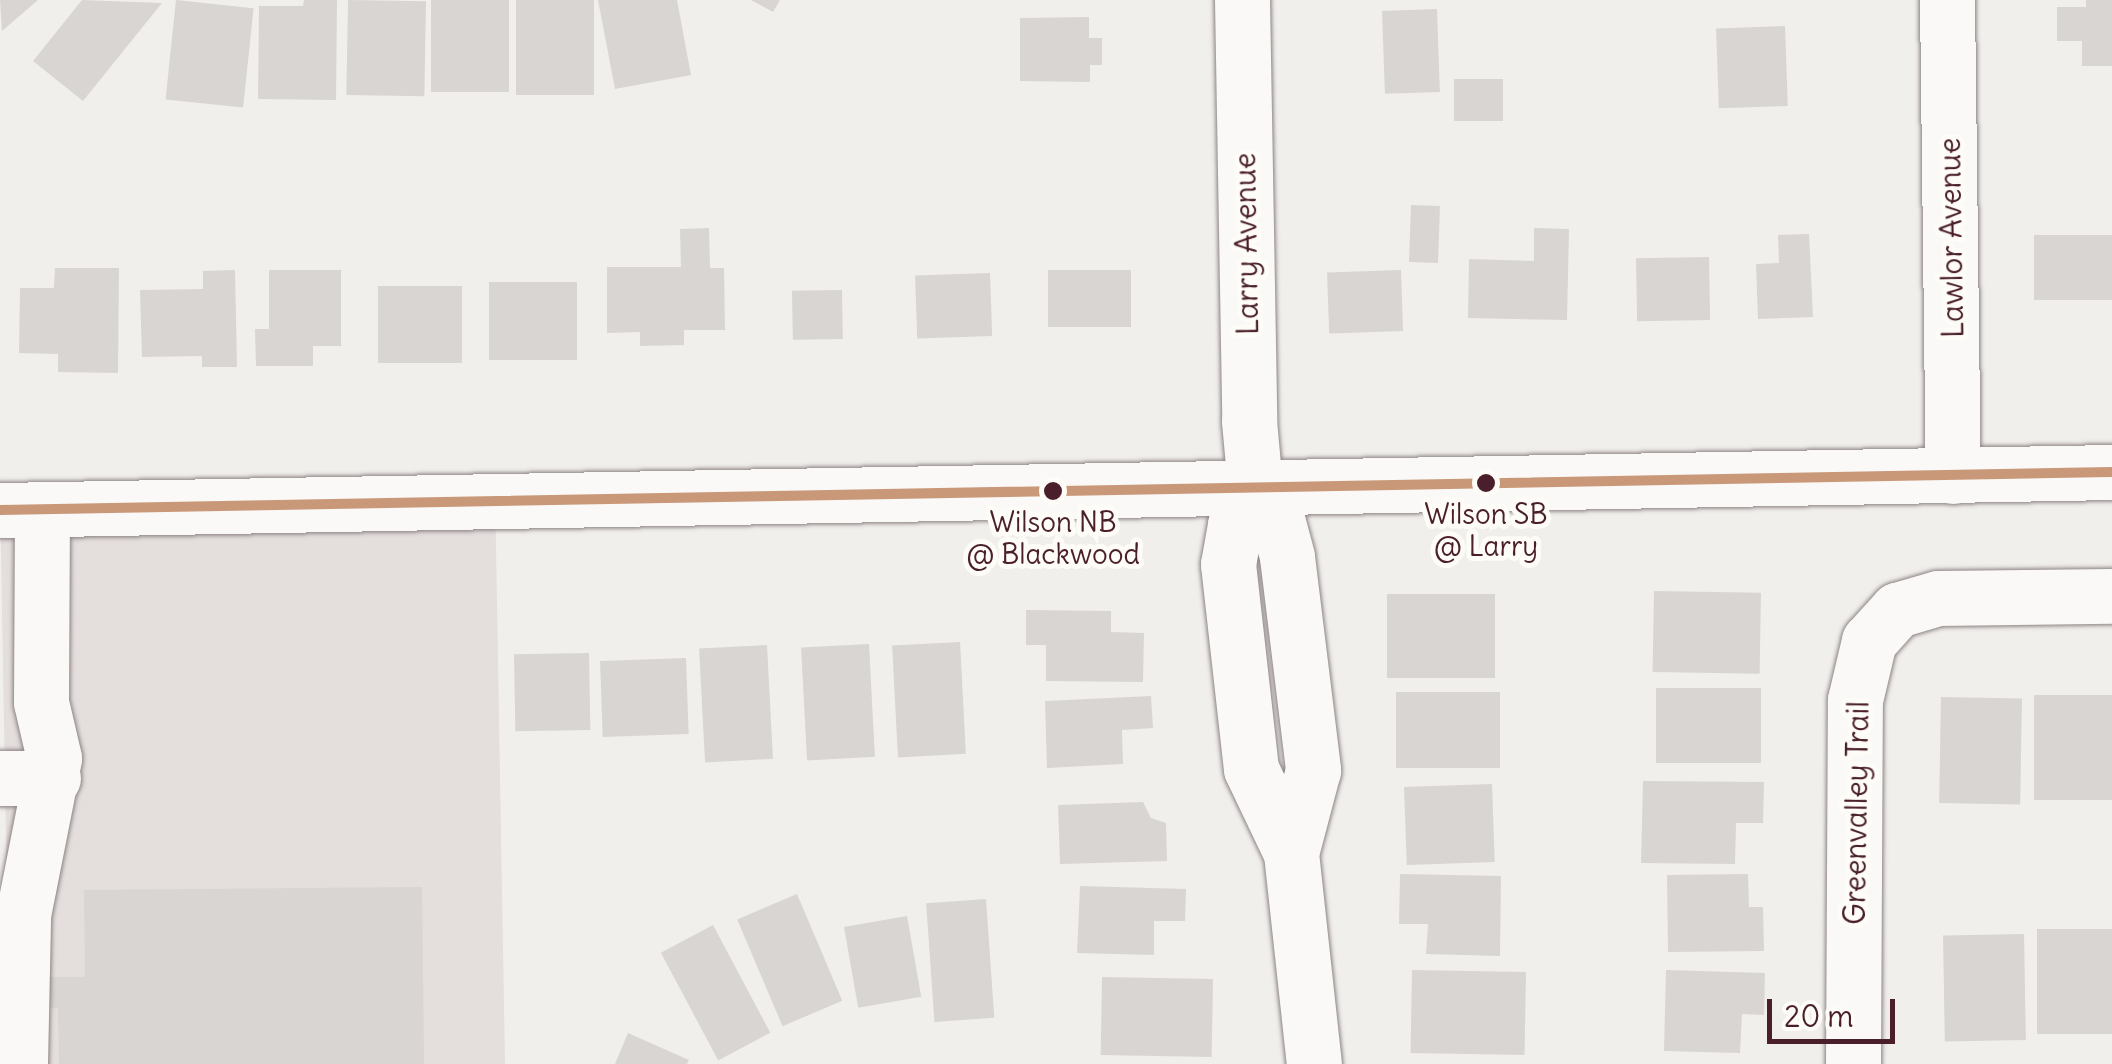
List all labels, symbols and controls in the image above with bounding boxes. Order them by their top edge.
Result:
street label: Lawlor Avenue [1931,138,1971,338]
street label: Larry Avenue [1226,152,1266,336]
marker: Wilson SB @ Larry [1476,473,1496,493]
marker: Wilson NB @ Blackwood [1043,481,1063,501]
place label: Wilson SB @ Larry [1424,497,1548,563]
place label: Wilson NB @ Blackwood [966,505,1140,571]
street label: Greenvalley Trail [1836,701,1876,925]
scale bar [1772,979,1900,1041]
text: 20 m [1784,997,1854,1035]

